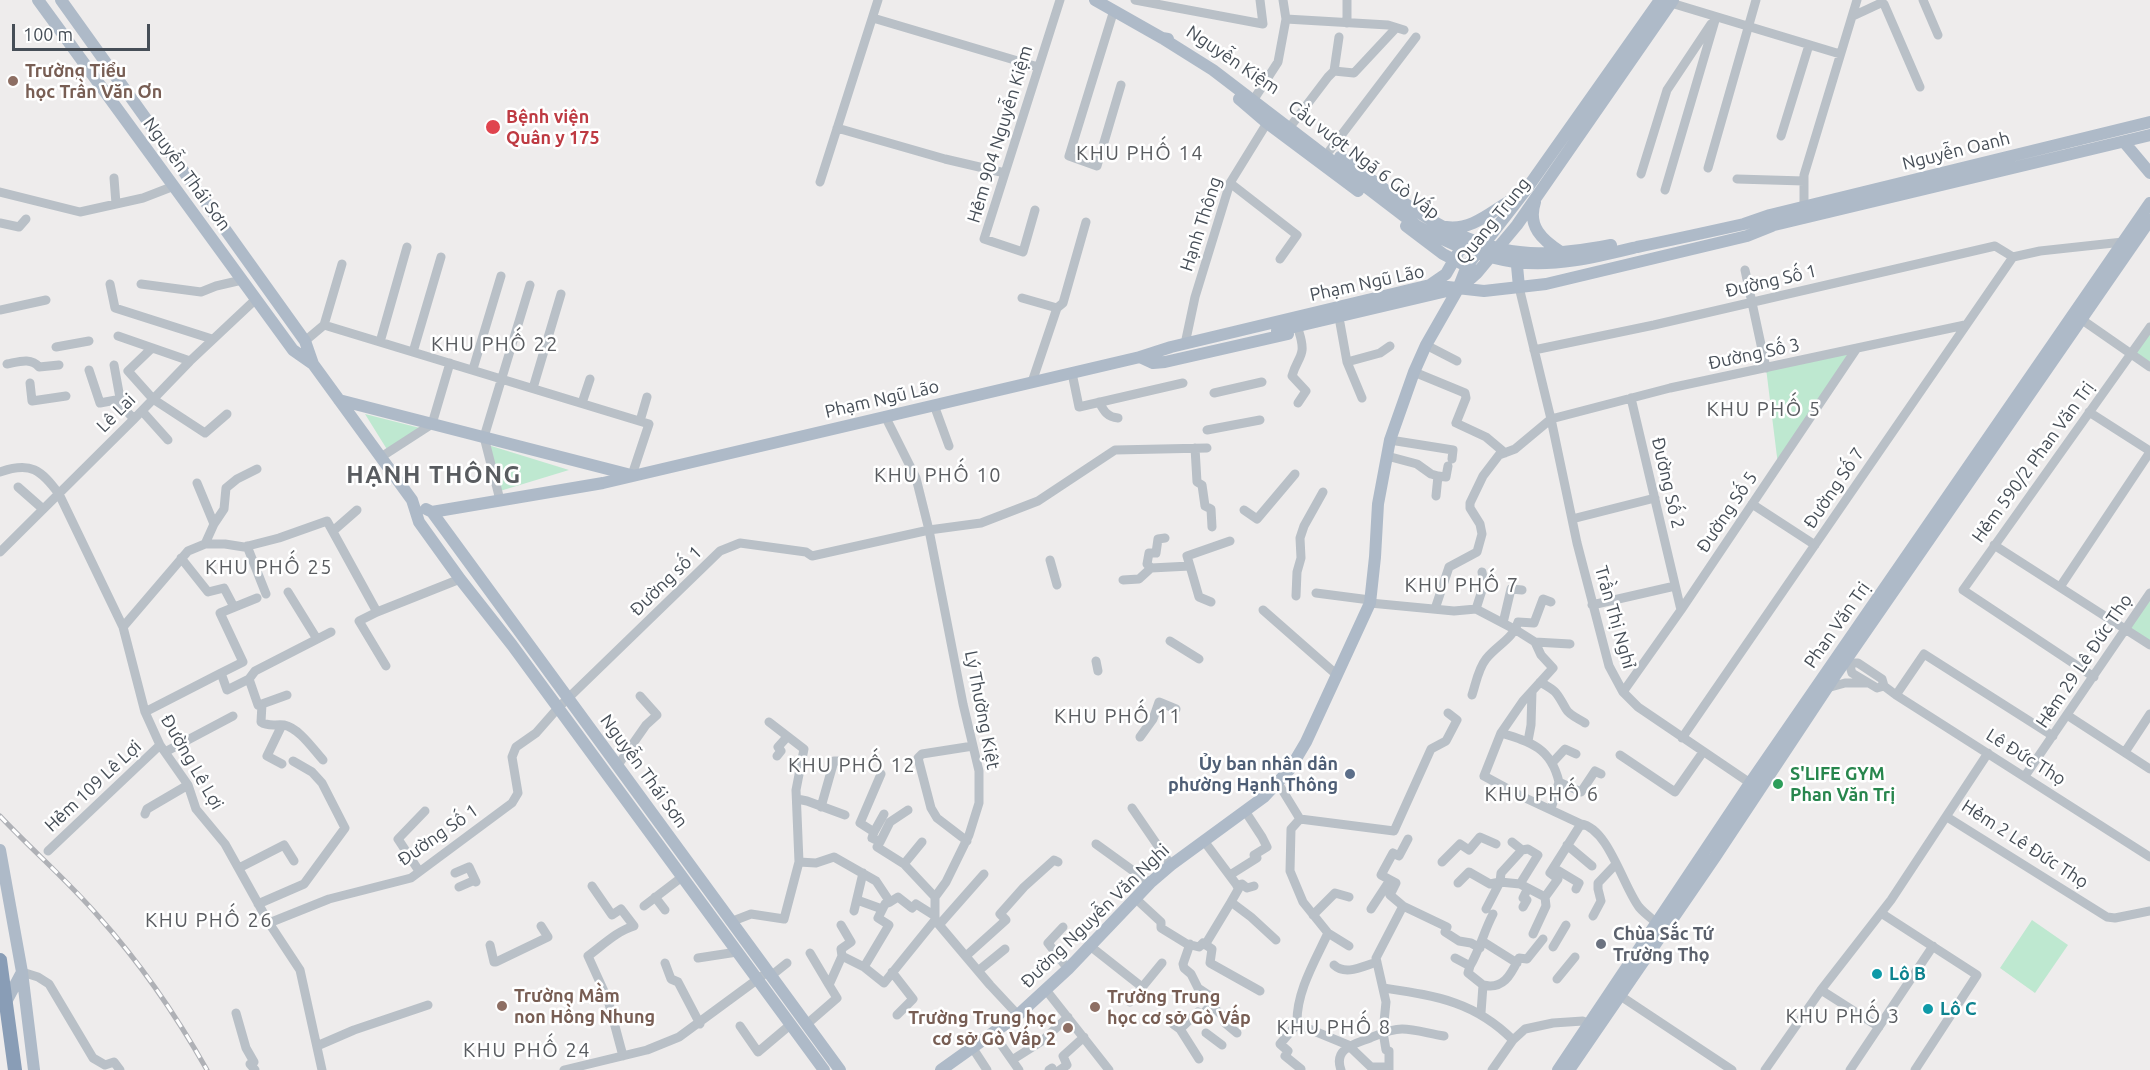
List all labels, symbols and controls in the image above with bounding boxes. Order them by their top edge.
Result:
scale bar [15,12,153,50]
street label: Nguyễn Kiệm [1182,21,1284,99]
text: 100 m [23,24,73,44]
street label: Hẻm 904 Nguyễn Kiệm [963,43,1037,225]
place label: Trường Tiểu học Trần Văn Ơn [25,60,162,103]
marker: Trường Tiểu học Trần Văn Ơn [6,74,20,88]
street label: Cầu vượt Ngã 6 Gò Vấp [1284,96,1444,224]
place label: Bệnh viện Quân y 175 [506,106,600,148]
street label: Nguyễn Thái Sơn [139,113,235,235]
marker: Bệnh viện Quân y 175 [484,118,502,136]
street label: Nguyễn Oanh [1900,127,2012,175]
district label: KHU PHỐ 14 [1076,141,1204,165]
street label: Quang Trung [1451,173,1535,269]
street label: Hạnh Thông [1176,174,1226,274]
street label: Phạm Ngũ Lão [1308,260,1426,306]
street label: Đường Số 1 [1723,260,1819,302]
district label: KHU PHỐ 22 [431,332,559,356]
street label: Đường Số 3 [1706,334,1802,374]
street label: Phạm Ngũ Lão [823,375,941,423]
street label: Hẻm 590/2 Phan Văn Trị [1967,377,2099,547]
street label: Lê Lai [92,389,140,437]
district label: KHU PHỐ 5 [1706,397,1822,421]
street label: Đường Số 2 [1647,435,1689,531]
street label: Đường Số 7 [1799,443,1869,533]
district label: HẠNH THÔNG [346,461,522,489]
district label: KHU PHỐ 10 [874,463,1002,487]
street label: Đường Số 5 [1692,467,1762,557]
street label: Đường số 1 [626,541,706,621]
district label: KHU PHỐ 25 [205,555,333,579]
street label: Trần Thị Nghỉ [1590,563,1640,671]
district label: KHU PHỐ 7 [1404,573,1520,597]
street label: Phan Văn Trị [1799,578,1875,672]
street label: Hẻm 29 Lê Đức Thọ [2031,590,2137,732]
street label: Lý Thường Kiệt [960,649,1004,771]
district label: KHU PHỐ 11 [1054,704,1182,728]
street label: Nguyễn Thái Sơn [596,710,692,832]
street label: Đường Lê Lợi [156,711,228,813]
street label: Lê Đức Thọ [1982,724,2070,790]
street label: Hẻm 109 Lê Lợi [40,736,146,836]
district label: KHU PHỐ 12 [788,753,916,777]
place label: Ủy ban nhân dân phường Hạnh Thông [1168,753,1338,795]
place label: S'LIFE GYM Phan Văn Trị [1790,763,1895,806]
marker: Ủy ban nhân dân phường Hạnh Thông [1343,767,1357,781]
marker: S'LIFE GYM Phan Văn Trị [1771,777,1785,791]
district label: KHU PHỐ 6 [1484,782,1600,806]
street label: Hẻm 2 Lê Đức Thọ [1958,795,2092,893]
street label: Đường Số 1 [394,799,482,871]
street label: Đường Nguyễn Văn Nghi [1016,839,1174,993]
district label: KHU PHỐ 26 [145,908,273,932]
place label: Chùa Sắc Tứ Trường Thọ [1613,923,1714,966]
marker: Chùa Sắc Tứ Trường Thọ [1594,937,1608,951]
place label: Lô B [1889,963,1926,985]
marker: Lô B [1870,967,1884,981]
place label: Trường Mầm non Hồng Nhung [514,985,655,1028]
place label: Trường Trung học cơ sở Gò Vấp [1107,986,1251,1028]
place label: Lô C [1940,998,1977,1020]
marker: Trường Mầm non Hồng Nhung [495,999,509,1013]
marker: Trường Trung học cơ sở Gò Vấp [1088,1000,1102,1014]
marker: Lô C [1921,1002,1935,1016]
district label: KHU PHỐ 3 [1785,1004,1901,1028]
place label: Trường Trung học cơ sở Gò Vấp 2 [908,1007,1056,1050]
district label: KHU PHỐ 8 [1276,1015,1392,1039]
marker: Trường Trung học cơ sở Gò Vấp 2 [1061,1021,1075,1035]
district label: KHU PHỐ 24 [463,1038,591,1062]

